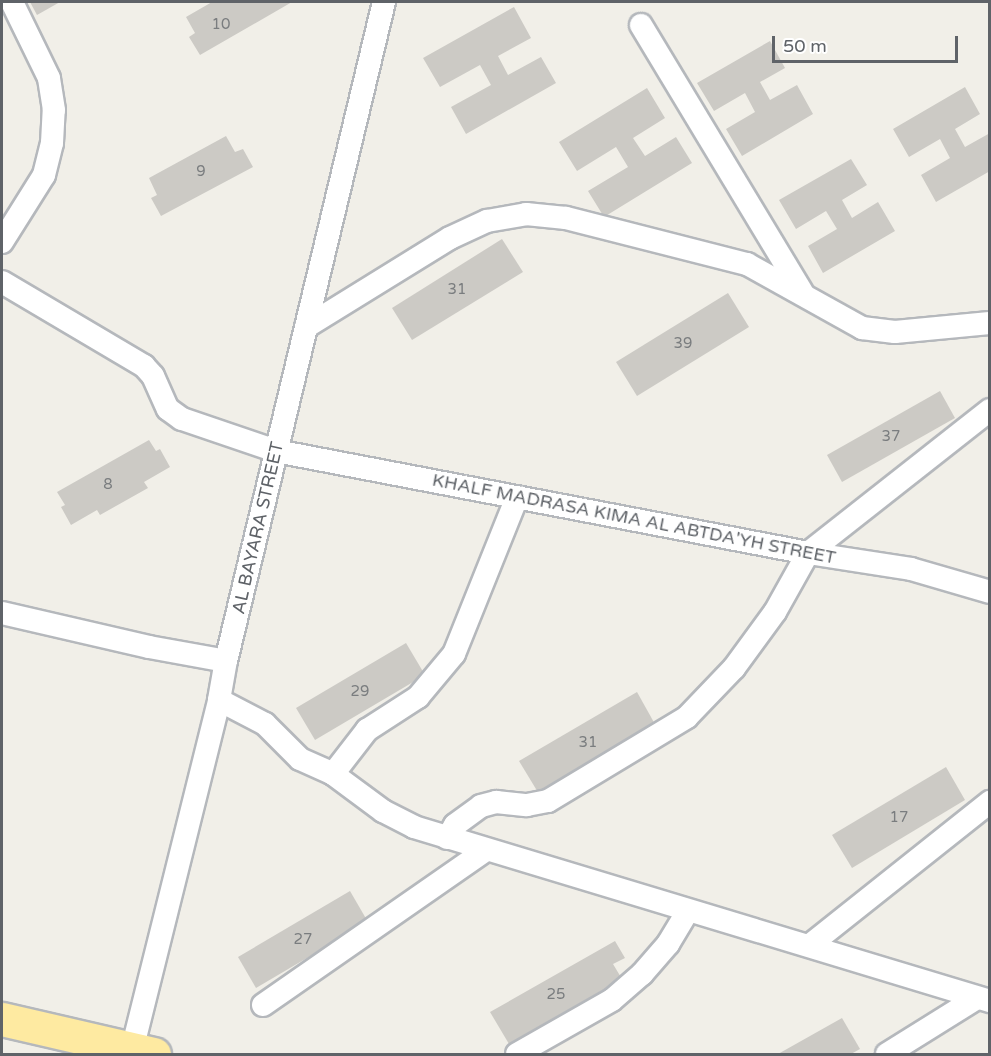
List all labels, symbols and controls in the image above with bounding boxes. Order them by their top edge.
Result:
house number: 10 [212,16,230,34]
scale bar [775,24,961,62]
text: 50 m [783,35,827,57]
house number: 9 [196,163,206,181]
house number: 31 [448,281,466,299]
house number: 39 [674,335,692,353]
house number: 37 [882,428,900,446]
street label: AL BAYARA STREET [228,440,288,616]
street label: KHALF MADRASA KIMA AL ABTDA'YH STREET [430,469,838,569]
house number: 8 [103,476,113,494]
house number: 29 [351,683,369,701]
house number: 31 [579,734,597,752]
house number: 17 [890,809,908,827]
house number: 27 [294,931,312,949]
house number: 25 [547,986,565,1004]

